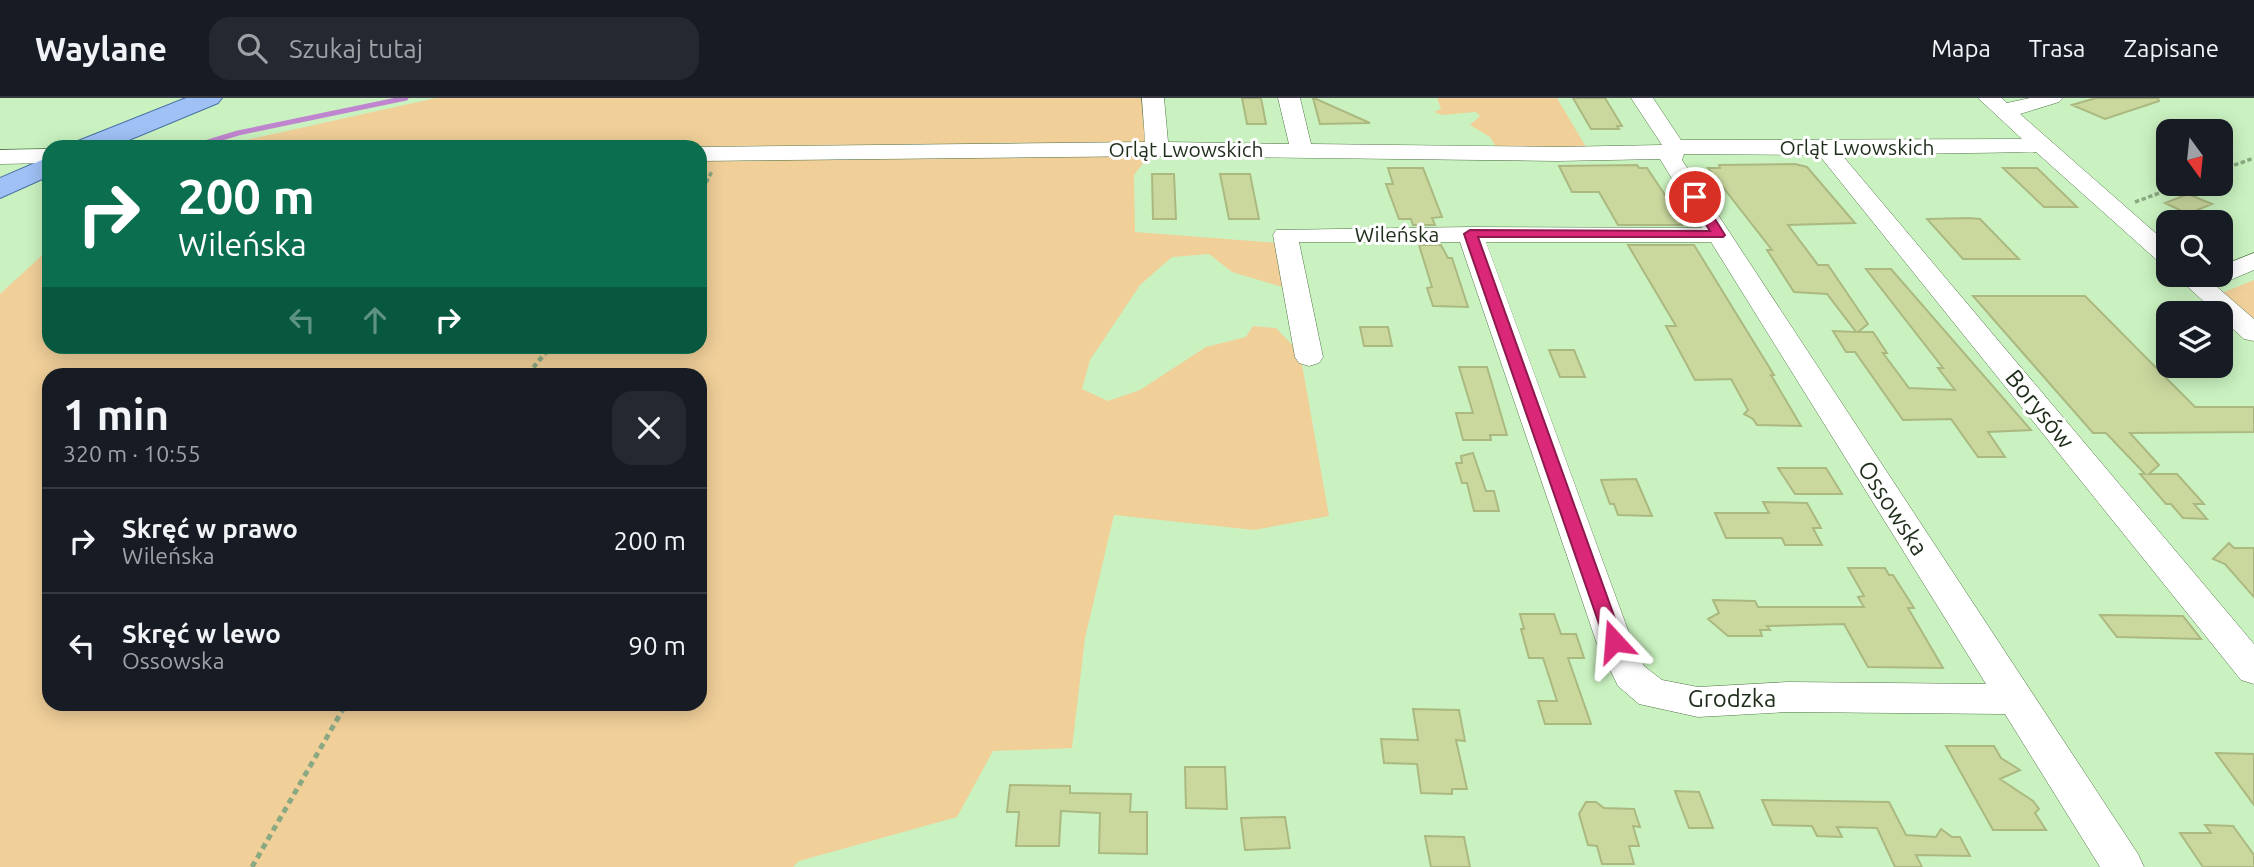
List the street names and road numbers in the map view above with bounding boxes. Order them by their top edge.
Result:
street label: Orląt Lwowskich [1779,135,1935,159]
street label: Orląt Lwowskich [1108,137,1264,161]
street label: Wileńska [1355,222,1439,246]
street label: Borysów [2000,364,2080,454]
street label: Ossowska [1853,456,1933,560]
street label: Grodzka [1688,685,1776,712]

